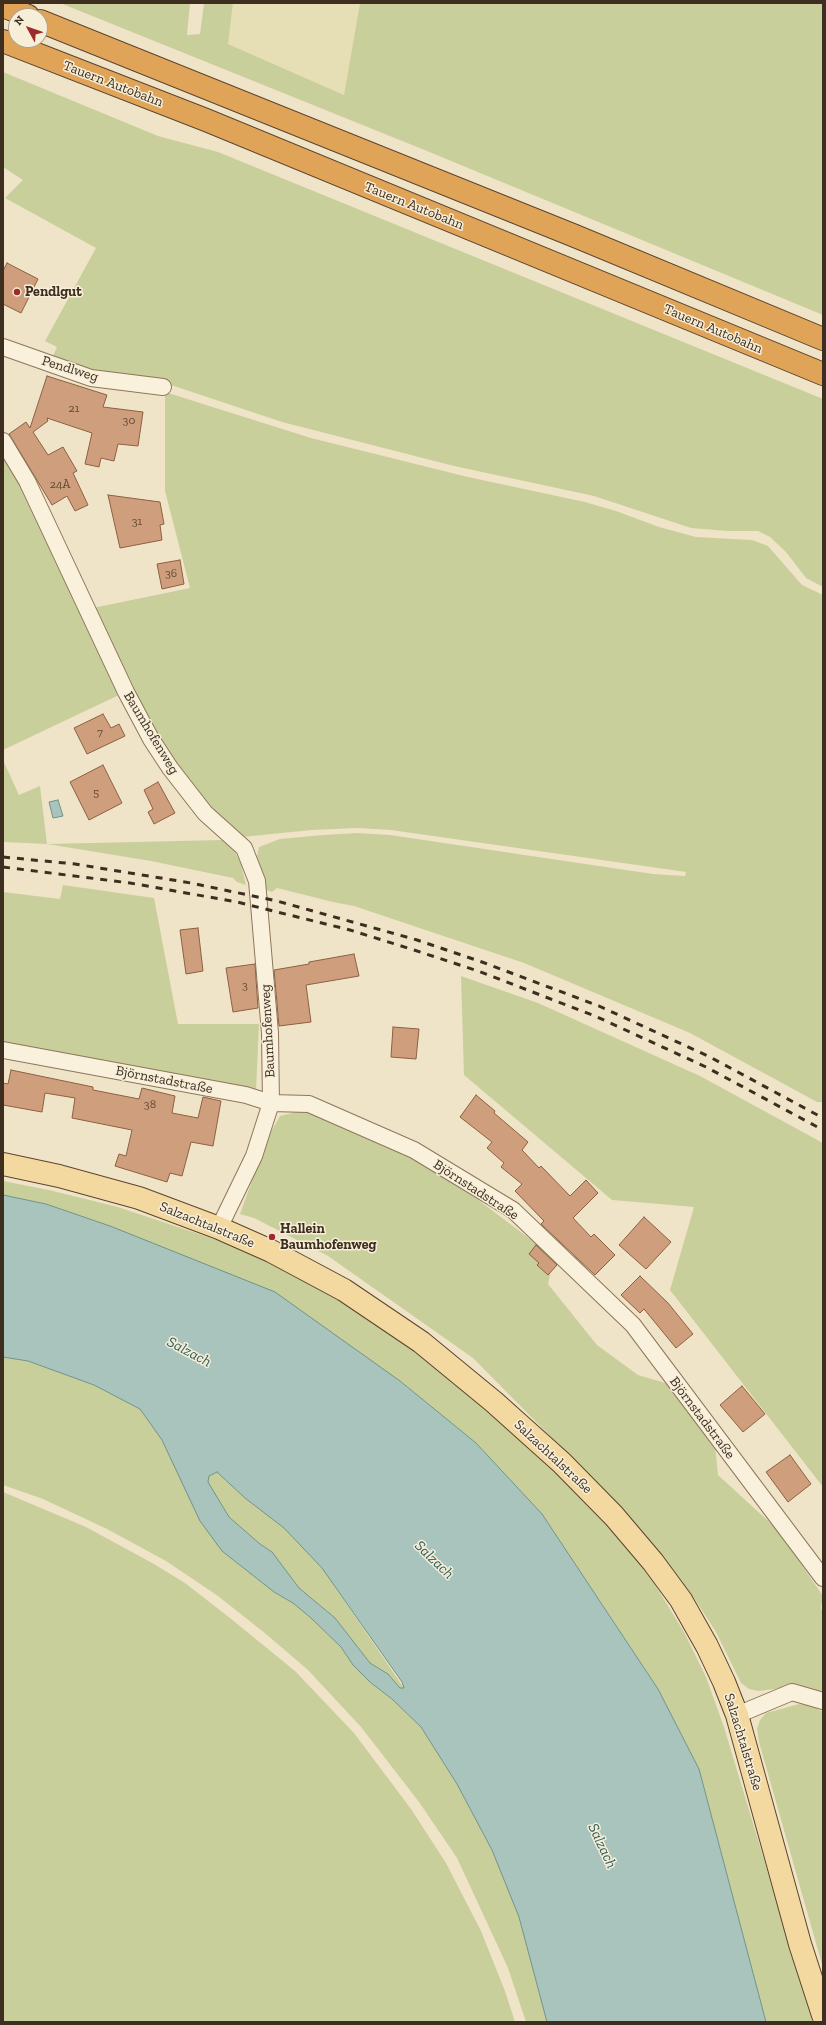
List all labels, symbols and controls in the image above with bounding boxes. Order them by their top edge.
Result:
north arrow [8,8,48,48]
text: N [12,13,27,28]
street label: Tauern Autobahn [61,57,165,111]
street label: Tauern Autobahn [362,178,466,234]
place label: Pendlgut [25,284,82,300]
marker: Pendlgut [12,287,22,297]
street label: Tauern Autobahn [661,301,765,357]
street label: Pendlweg [40,352,100,386]
house number: 21 [69,402,79,416]
house number: 30 [123,414,135,428]
house number: 24A [50,478,70,492]
house number: 31 [132,515,142,529]
house number: 36 [165,567,177,581]
street label: Baumhofenweg [120,689,182,777]
house number: 7 [97,726,103,740]
house number: 5 [93,786,99,800]
house number: 3 [242,979,248,993]
street label: Baumhofenweg [257,984,279,1078]
street label: Björnstadstraße [114,1062,214,1098]
house number: 38 [144,1098,156,1112]
street label: Björnstadstraße [430,1156,522,1224]
street label: Salzachtalstraße [157,1198,257,1252]
place label: Hallein Baumhofenweg [280,1221,376,1254]
marker: Hallein Baumhofenweg [267,1232,277,1242]
water label: Salzach [164,1333,214,1371]
street label: Björnstadstraße [666,1374,738,1462]
street label: Salzachtalstraße [510,1416,596,1498]
water label: Salzach [411,1537,457,1583]
street label: Salzachtalstraße [720,1691,766,1793]
water label: Salzach [584,1821,620,1871]

